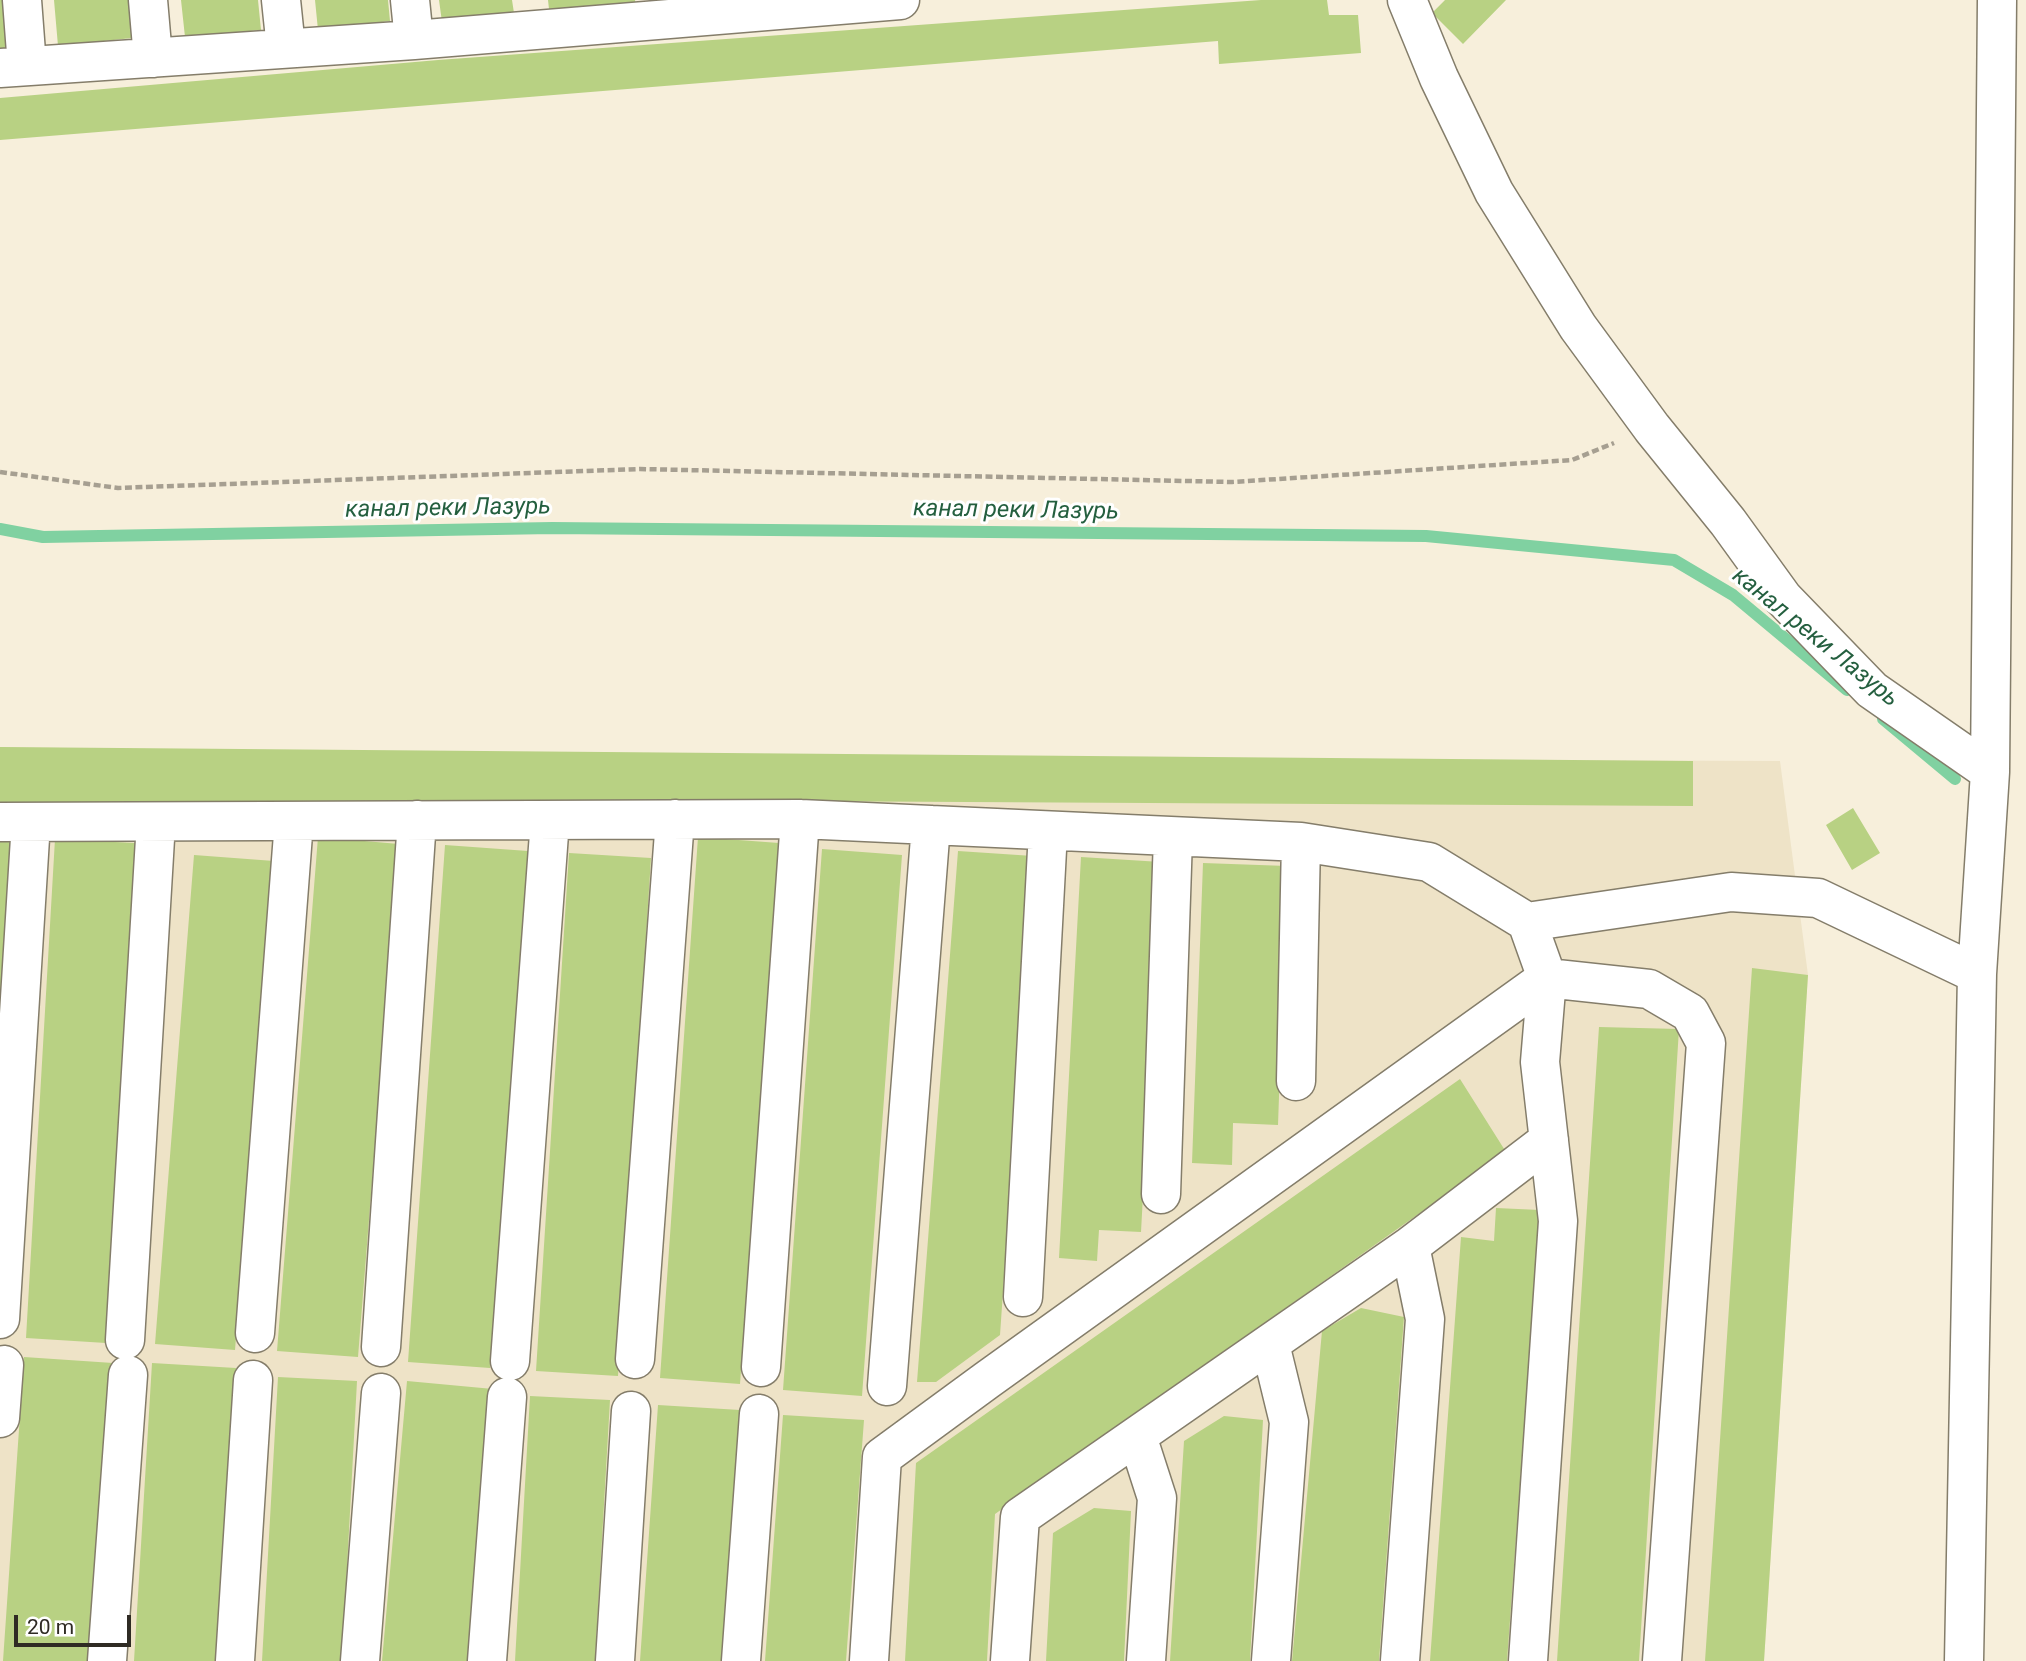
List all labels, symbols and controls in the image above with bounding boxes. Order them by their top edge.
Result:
water label: канал реки Лазурь [345,493,551,525]
water label: канал реки Лазурь [913,495,1119,527]
water label: канал реки Лазурь [1726,562,1904,714]
scale bar [18,1602,135,1646]
text: 20 m [27,1615,74,1639]

